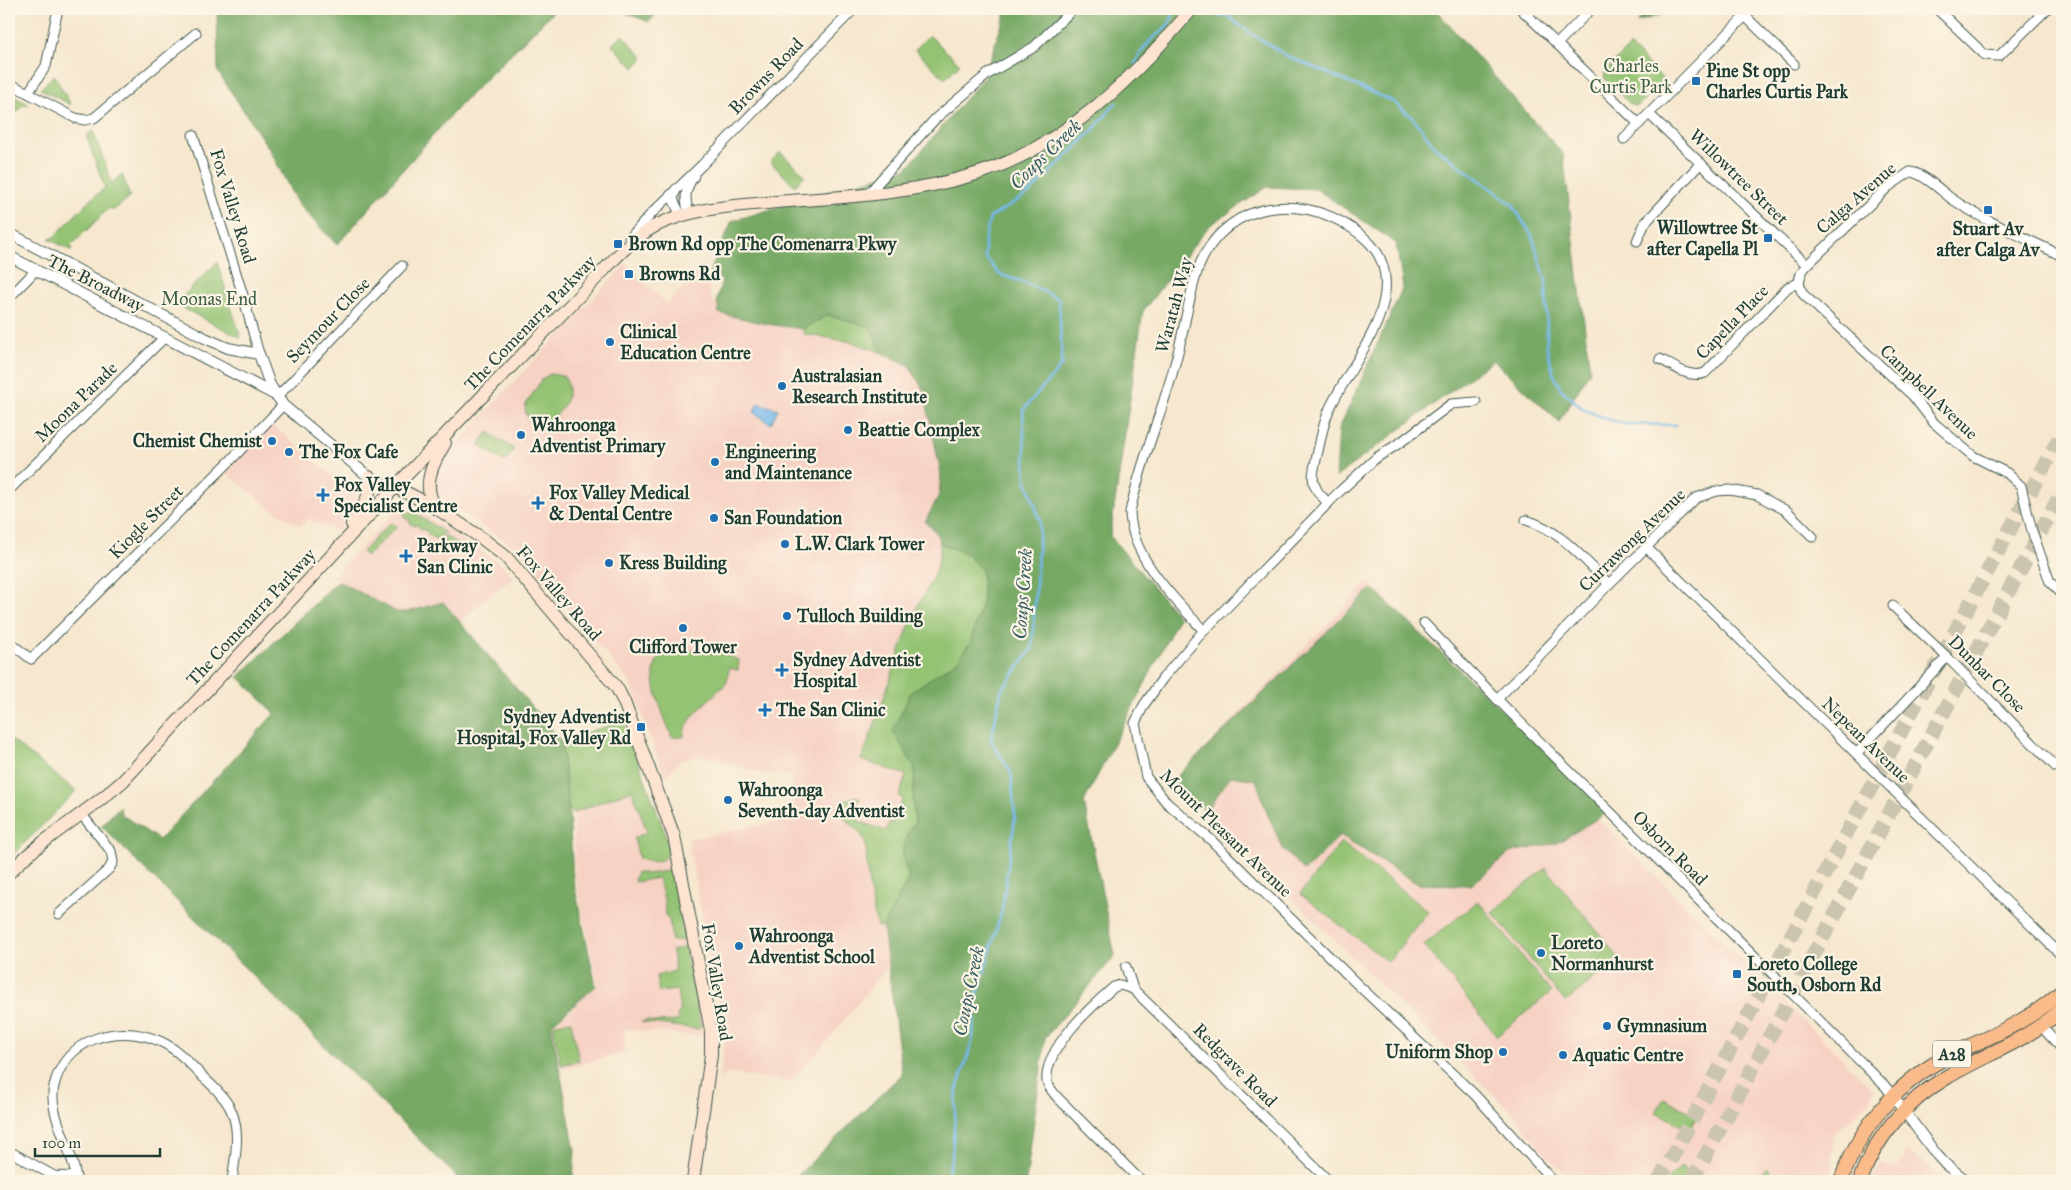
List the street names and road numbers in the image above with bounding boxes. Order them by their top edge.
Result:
street label: Browns Road [724,33,808,119]
street label: Willowtree Street [1685,124,1794,230]
street label: Fox Valley Road [205,146,261,266]
street label: Calga Avenue [1812,157,1901,239]
street label: The Broadway [44,249,148,317]
street label: The Comenarra Parkway [460,250,601,395]
street label: Waratah Way [1151,254,1197,355]
street label: Seymour Close [282,272,374,368]
street label: Capella Place [1691,280,1773,364]
street label: Campbell Avenue [1875,340,1983,444]
street label: Moona Parade [30,357,122,447]
street label: Kiogle Street [104,480,189,564]
street label: Currawong Avenue [1574,484,1691,597]
street label: Fox Valley Road [512,541,606,645]
street label: The Comenarra Parkway [182,543,321,690]
street label: Dunbar Close [1944,631,2030,717]
street label: Nepean Avenue [1817,692,1915,788]
street label: Mount Pleasant Avenue [1155,764,1297,902]
street label: Osborn Road [1628,806,1712,890]
street label: Fox Valley Road [697,922,737,1042]
street label: Redgrave Road [1188,1018,1282,1112]
road number: A28 [1933,1040,1971,1068]

